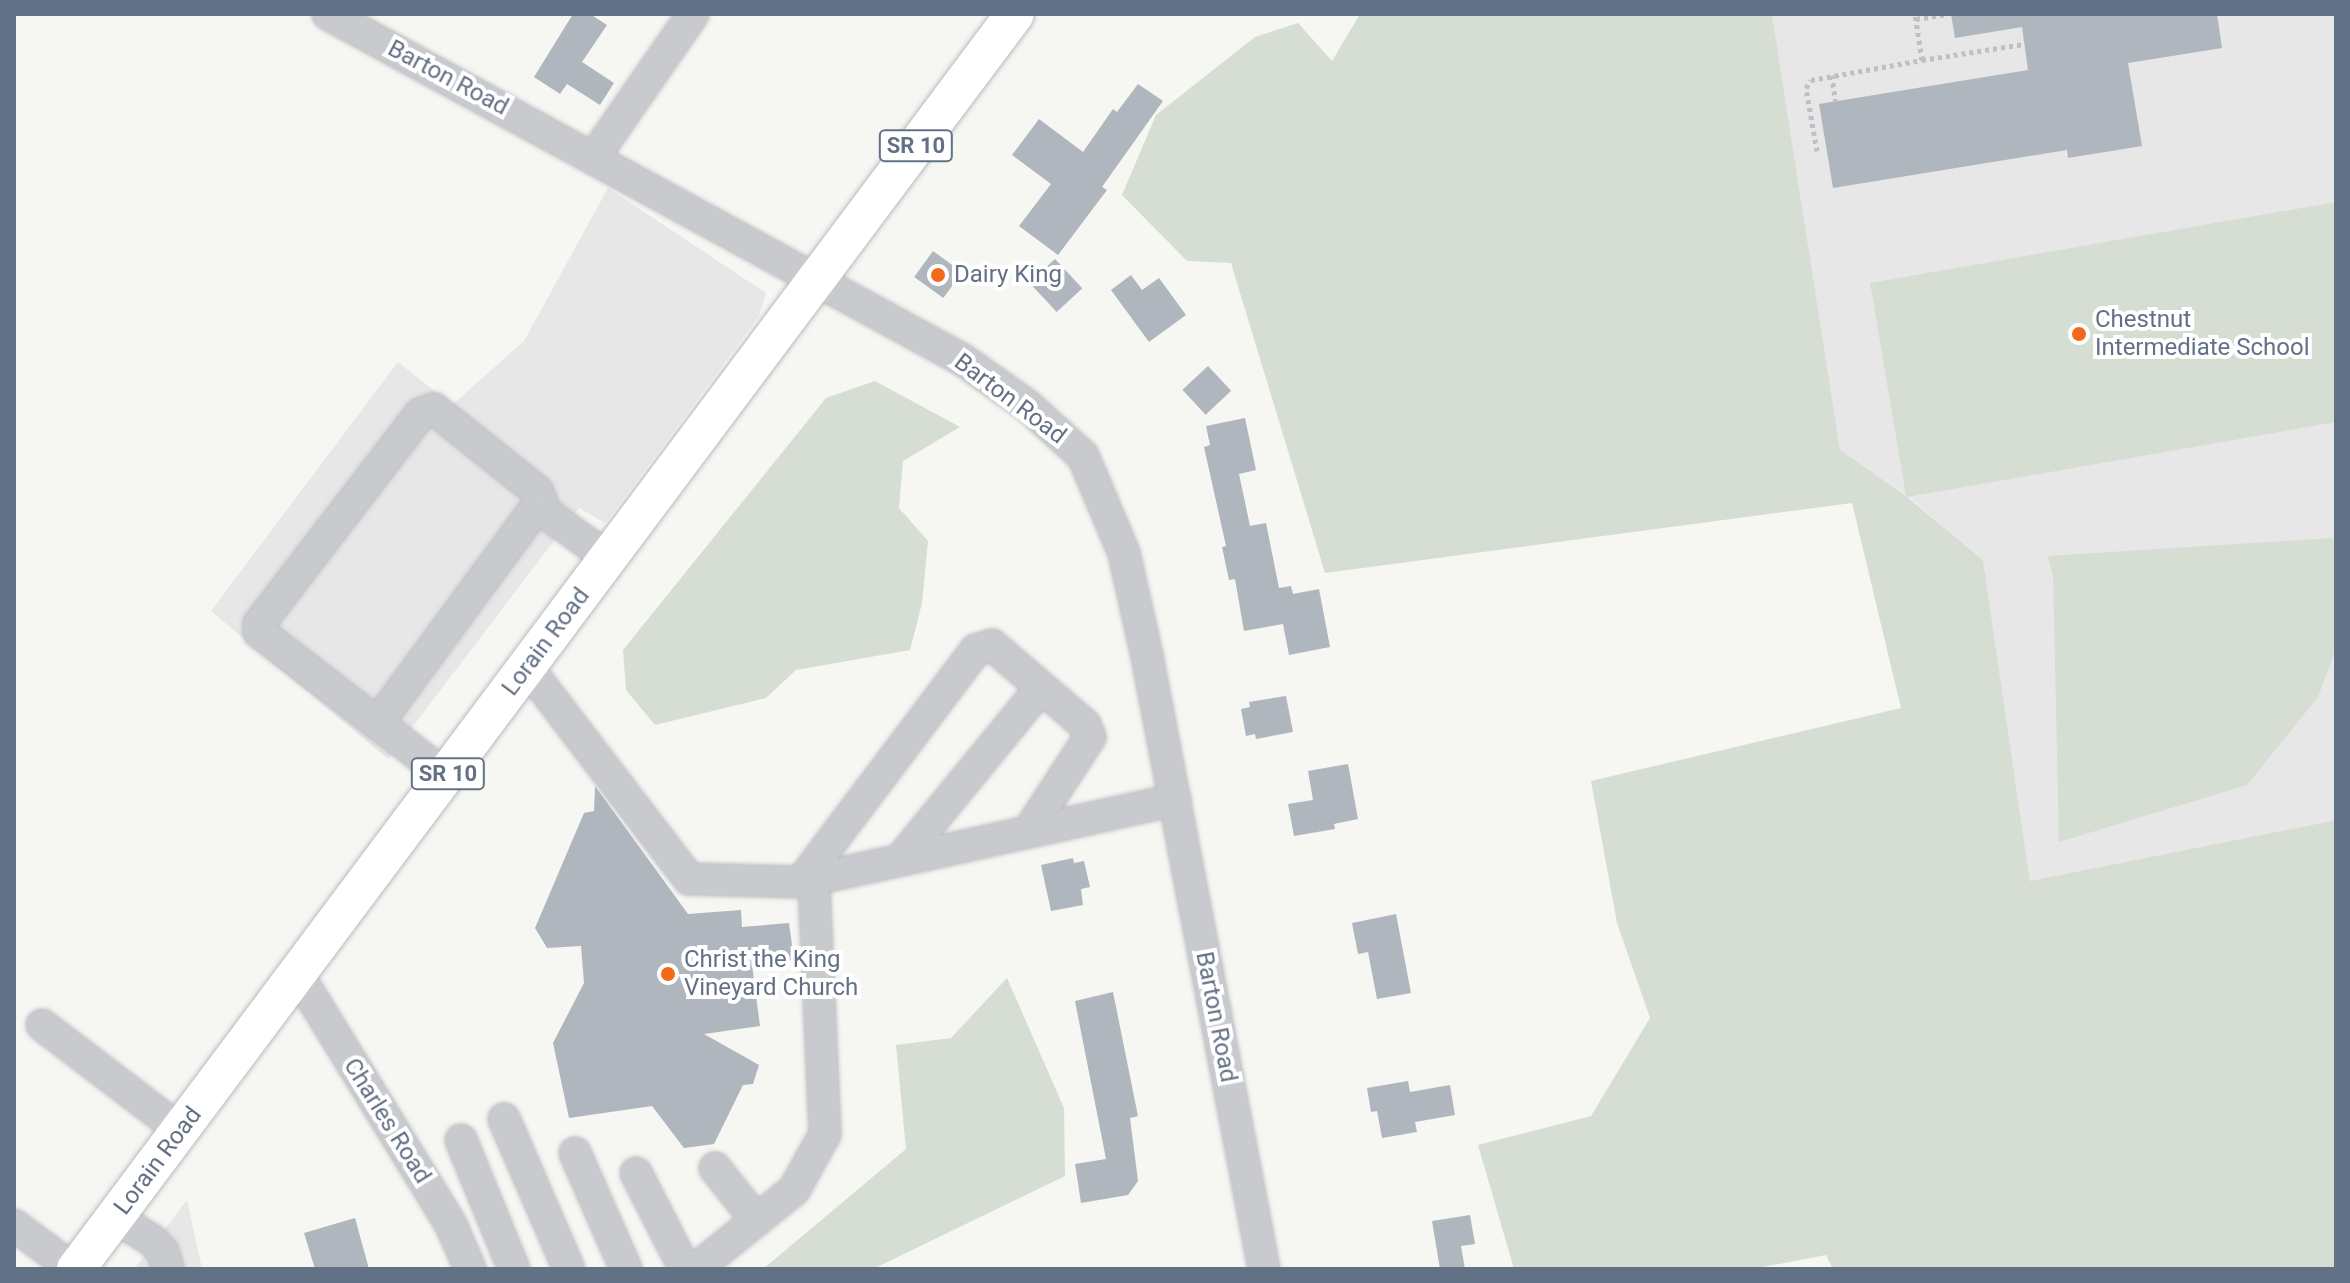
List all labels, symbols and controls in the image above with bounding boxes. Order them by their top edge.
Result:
street label: Barton Road [383,34,513,122]
road number: SR 10 [878,128,954,164]
place label: Dairy King [954,261,1062,289]
marker: Dairy King [929,266,947,284]
place label: Chestnut Intermediate School [2095,306,2309,362]
marker: Chestnut Intermediate School [2070,325,2088,343]
street label: Barton Road [949,348,1071,450]
street label: Lorain Road [496,582,596,702]
road number: SR 10 [410,756,486,792]
place label: Christ the King Vineyard Church [684,946,858,1002]
street label: Barton Road [1189,949,1243,1085]
marker: Christ the King Vineyard Church [659,965,677,983]
street label: Charles Road [337,1053,437,1189]
street label: Lorain Road [108,1101,208,1221]

